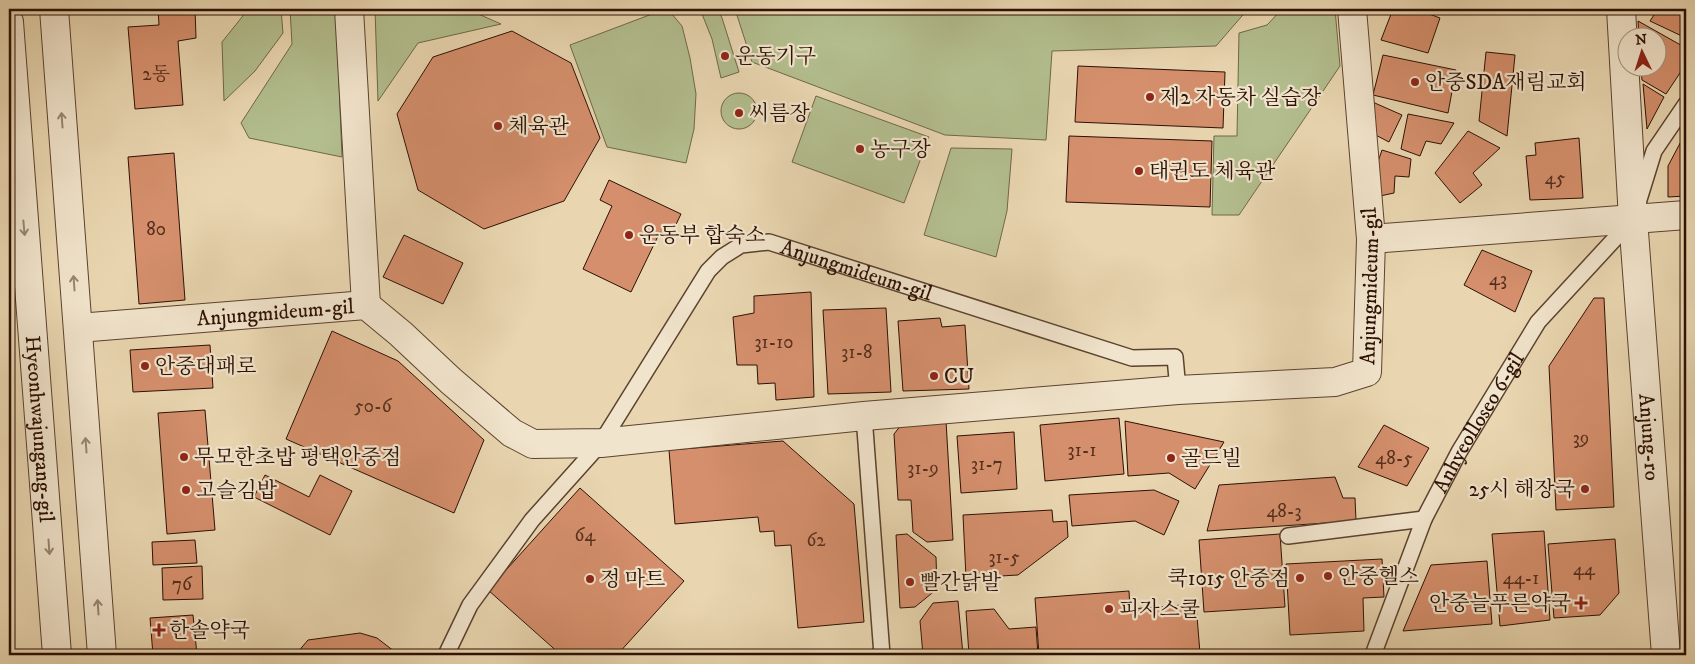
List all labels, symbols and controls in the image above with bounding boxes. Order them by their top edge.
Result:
north arrow [1618,28,1668,78]
text: N [1635,31,1648,49]
place label: 운동기구 [735,44,816,70]
marker: 운동기구 [719,50,731,62]
house number: 2동 [142,63,170,86]
place label: 안중SDA재림교회 [1425,70,1587,96]
marker: 안중SDA재림교회 [1409,76,1421,88]
place label: 제2 자동차 실습장 [1160,85,1322,111]
marker: 제2 자동차 실습장 [1144,91,1156,103]
place label: 씨름장 [749,101,811,127]
marker: 씨름장 [733,107,745,119]
one-way arrow [58,113,67,129]
place label: 체육관 [508,114,570,140]
marker: 체육관 [492,120,504,132]
place label: 농구장 [870,137,932,163]
marker: 농구장 [854,143,866,155]
place label: 태권도 체육관 [1149,159,1276,185]
marker: 태권도 체육관 [1133,165,1145,177]
house number: 45 [1545,167,1566,190]
street label: Anjungmideum-gil [1355,206,1385,365]
house number: 80 [146,218,166,241]
one-way arrow [20,219,29,235]
place label: 운동부 합숙소 [639,223,765,249]
marker: 운동부 합숙소 [623,229,635,241]
street label: Anjungmideum-gil [777,235,936,308]
house number: 43 [1489,268,1507,291]
one-way arrow [70,275,79,291]
street label: Anjungmideum-gil [196,294,356,332]
house number: 31-10 [755,331,793,354]
street label: Hyeonhwajungang-gil [19,335,59,524]
house number: 31-8 [841,341,873,364]
street label: Anhyeolloseo 6-gil [1428,347,1531,498]
place label: 안중대패로 [155,354,256,380]
marker: 안중대패로 [139,360,151,372]
place label: CU [944,364,974,390]
marker: CU [928,370,940,382]
street label: Anjung-ro [1632,393,1665,482]
house number: 50-6 [354,395,393,418]
house number: 39 [1573,427,1589,450]
one-way arrow [82,437,91,453]
house number: 31-1 [1068,439,1096,462]
place label: 무모한초밥 평택안중점 [194,445,401,471]
place label: 골드빌 [1181,446,1242,472]
house number: 48-5 [1375,447,1413,470]
marker: 무모한초밥 평택안중점 [178,451,190,463]
marker: 골드빌 [1165,452,1177,464]
house number: 31-7 [971,453,1003,476]
house number: 31-9 [907,457,939,480]
place label: 25시 해장국 [1469,477,1575,503]
place label: 고슬김밥 [196,478,278,504]
marker: 25시 해장국 [1579,483,1591,495]
marker: 고슬김밥 [180,484,192,496]
house number: 48-3 [1266,500,1302,523]
house number: 64 [575,524,596,547]
house number: 62 [806,529,826,552]
one-way arrow [45,538,54,554]
house number: 31-5 [988,546,1020,569]
house number: 44 [1573,558,1596,581]
place label: 안중헬스 [1338,564,1419,590]
place label: 쿡1015 안중점 [1167,566,1290,592]
place label: 정 마트 [600,567,665,593]
house number: 44-1 [1503,567,1539,590]
place label: 빨간닭발 [920,570,1002,596]
marker: 안중헬스 [1322,570,1334,582]
marker: 쿡1015 안중점 [1294,572,1306,584]
house number: 76 [172,573,193,596]
marker: 정 마트 [584,573,596,585]
marker: 빨간닭발 [904,576,916,588]
place label: 안중늘푸른약국 [1429,591,1571,617]
place label: 피자스쿨 [1119,597,1200,623]
marker: 안중늘푸른약국 [1575,597,1587,609]
one-way arrow [94,599,103,615]
marker: 피자스쿨 [1103,603,1115,615]
place label: 한솔약국 [169,618,250,644]
marker: 한솔약국 [153,624,165,636]

